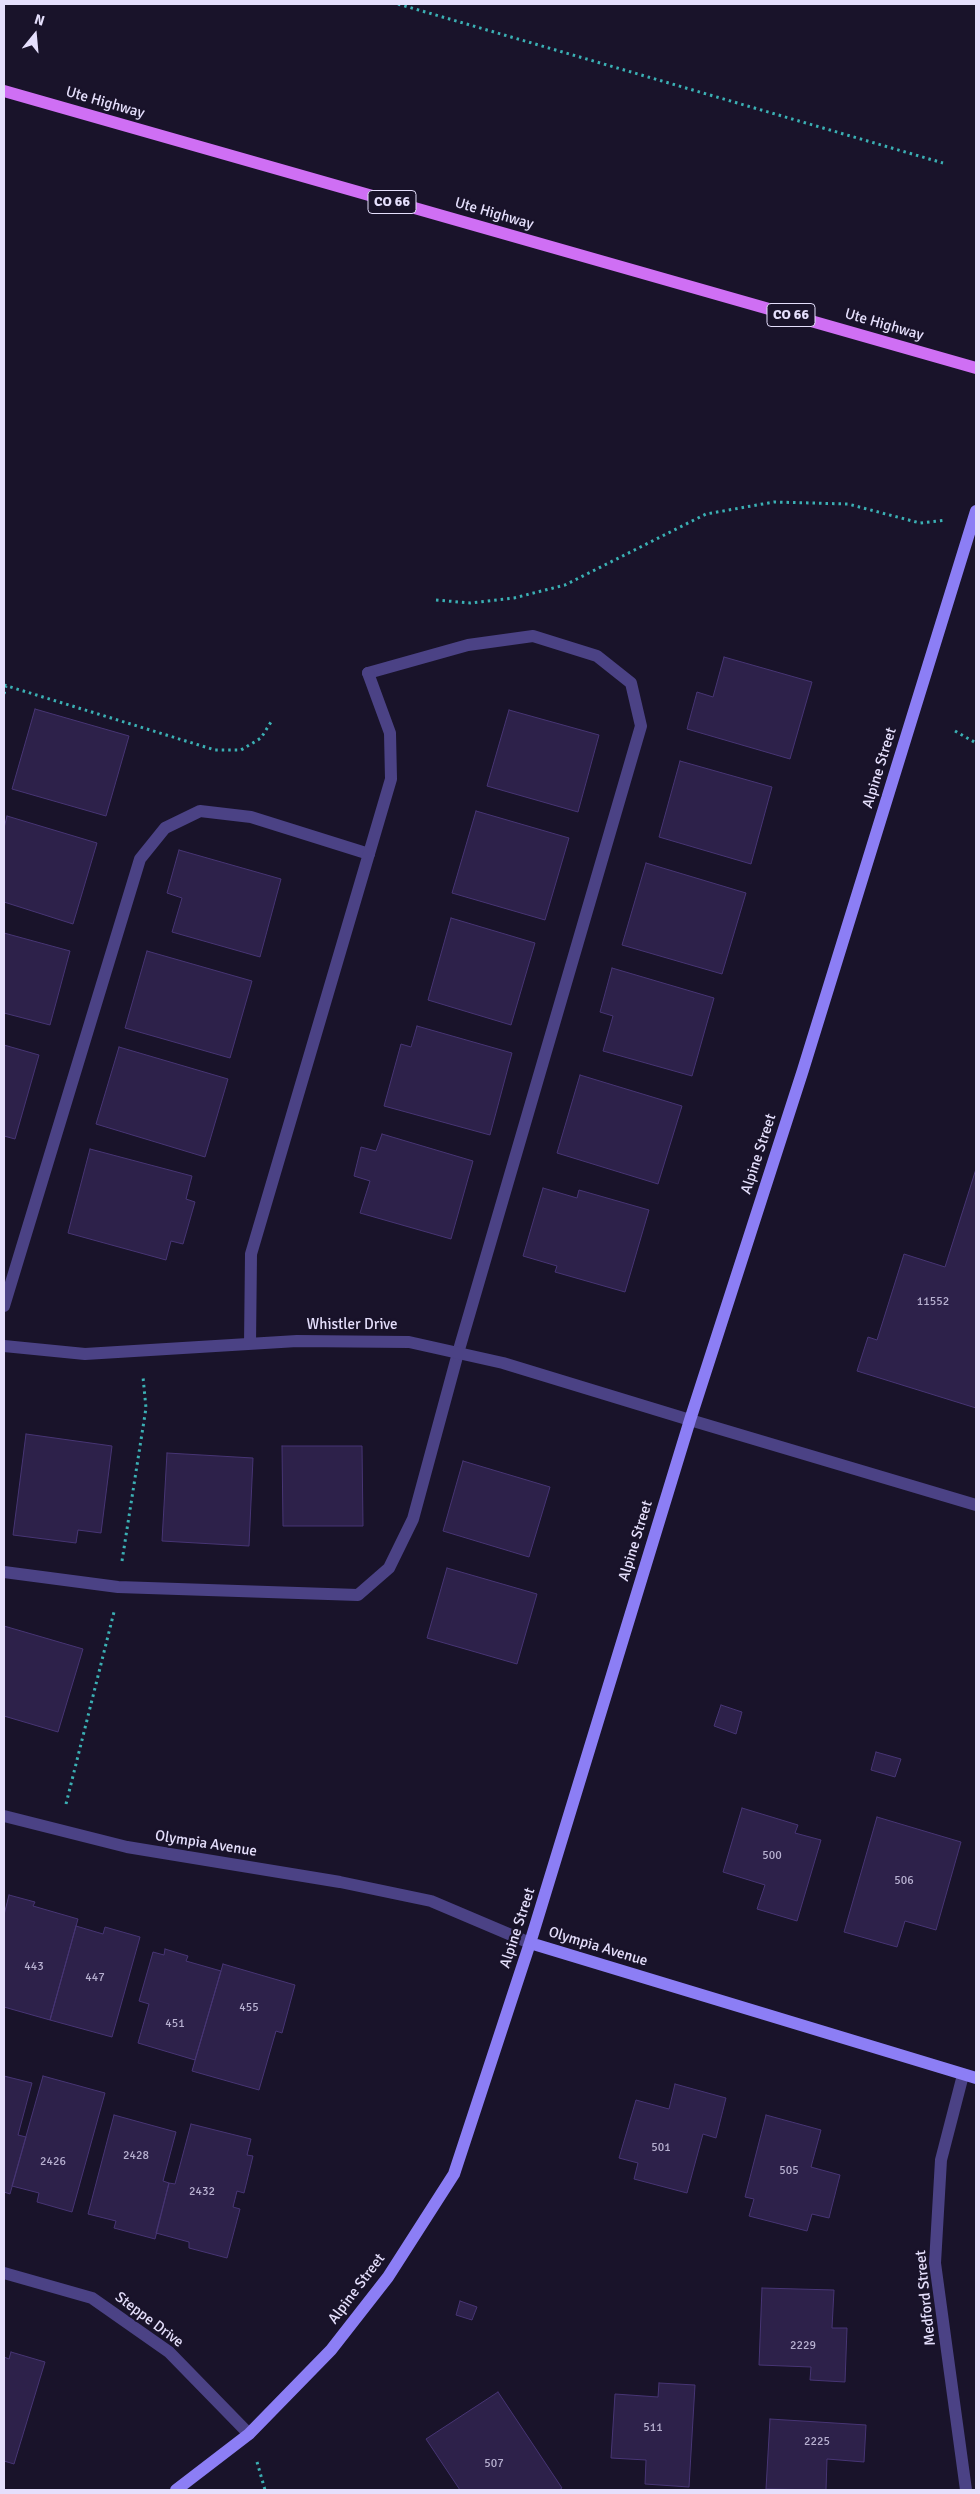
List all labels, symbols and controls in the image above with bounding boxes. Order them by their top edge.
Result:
north arrow [10,10,60,60]
text: N [32,11,47,30]
street label: Ute Highway [64,83,146,123]
road number: CO 66 [368,190,416,213]
street label: Ute Highway [453,194,535,234]
road number: CO 66 [767,304,815,326]
street label: Ute Highway [843,305,925,345]
street label: Alpine Street [859,725,901,811]
street label: Alpine Street [738,1112,780,1196]
house number: 11552 [917,1295,949,1309]
street label: Whistler Drive [307,1316,397,1334]
street label: Alpine Street [615,1498,657,1584]
street label: Olympia Avenue [154,1827,258,1861]
house number: 500 [762,1849,782,1863]
house number: 506 [894,1874,914,1888]
street label: Alpine Street [497,1886,539,1970]
street label: Olympia Avenue [546,1923,650,1971]
house number: 443 [24,1960,44,1974]
house number: 447 [85,1971,105,1985]
house number: 455 [239,2001,259,2015]
house number: 451 [165,2017,185,2031]
house number: 501 [651,2141,671,2155]
house number: 2428 [123,2149,149,2163]
house number: 2426 [40,2155,66,2169]
house number: 505 [779,2164,799,2178]
house number: 2432 [189,2185,215,2199]
street label: Medford Street [912,2249,940,2347]
street label: Alpine Street [325,2250,389,2328]
street label: Steppe Drive [111,2288,187,2352]
house number: 2229 [790,2339,816,2353]
house number: 511 [643,2421,663,2435]
house number: 2225 [804,2435,830,2449]
house number: 507 [484,2457,504,2471]

